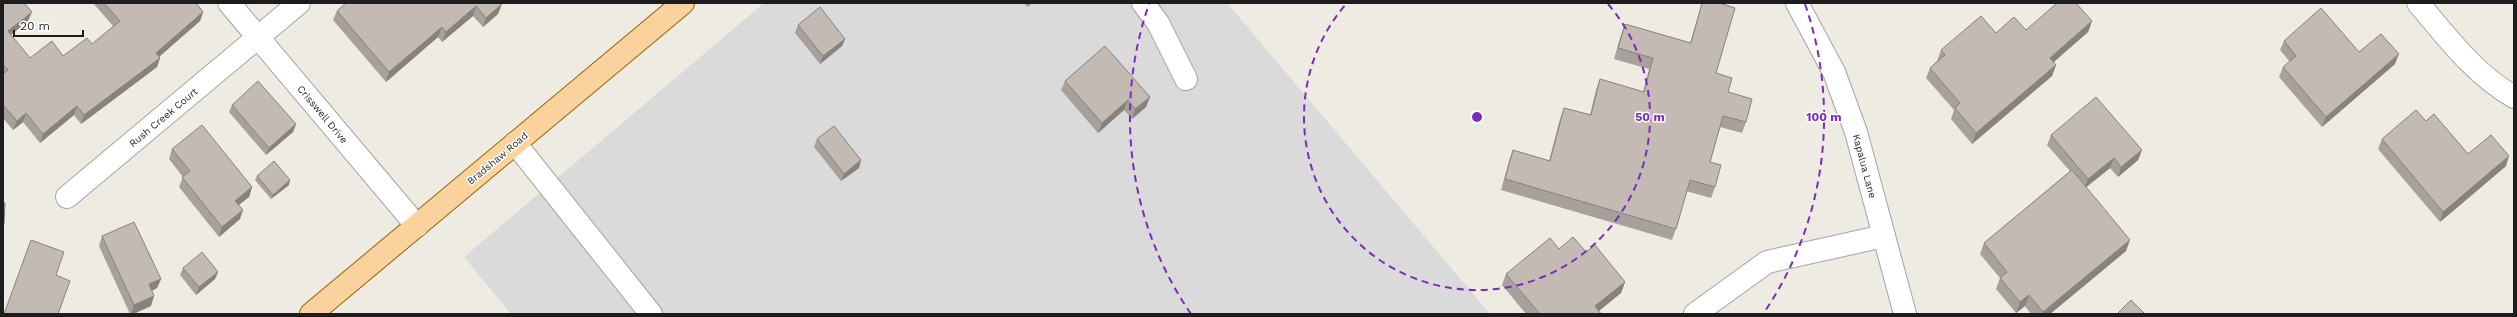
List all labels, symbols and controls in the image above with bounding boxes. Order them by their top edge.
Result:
scale bar [14,12,83,38]
text: 20 m [20,19,50,33]
street label: Crisswell Drive [295,83,350,146]
street label: Rush Creek Court [127,85,200,149]
centre of rings [1470,110,1484,124]
text: 50 m [1635,110,1665,124]
text: 100 m [1806,110,1842,124]
street label: Bradshaw Road [465,130,530,187]
street label: Kapalua Lane [1851,133,1878,199]

